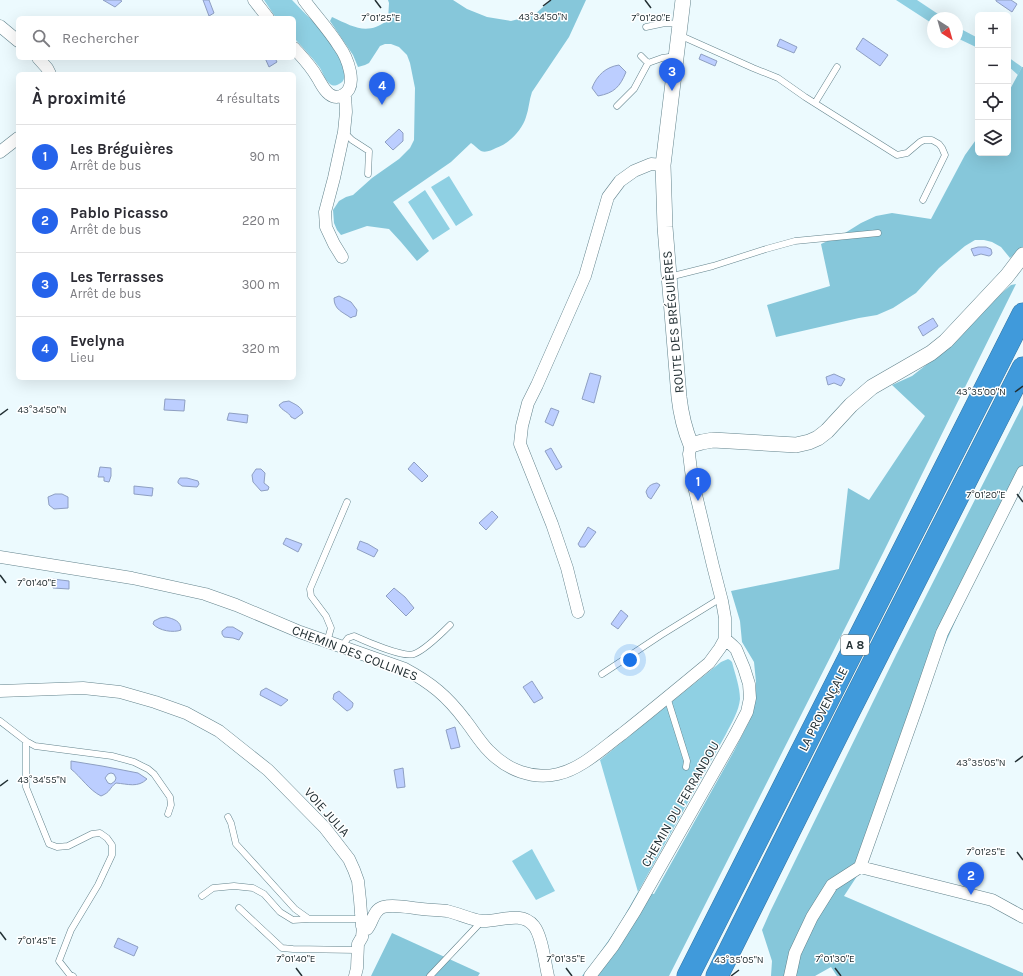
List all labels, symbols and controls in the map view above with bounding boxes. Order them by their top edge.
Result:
text: 43°34'50"N [518,11,568,23]
text: 7°01'25"E [362,12,400,24]
text: 7°01'20"E [631,12,671,24]
north arrow [927,12,963,48]
map controls [975,12,1011,156]
button: + [975,12,1011,48]
search box [16,16,296,60]
icon: search [30,27,52,49]
text: Rechercher [62,29,139,47]
button: − [975,48,1011,84]
pin: 3 [659,58,685,91]
pin: 4 [369,72,395,105]
button: locate [975,84,1011,120]
text: À proximité [32,88,126,108]
text: 4 résultats [216,91,280,106]
button: layers [975,120,1011,156]
text: Les Bréguières [70,140,173,158]
text: 1 [43,149,47,164]
text: 90 m [249,149,280,164]
text: Arrêt de bus [70,158,141,173]
text: Pablo Picasso [70,204,168,222]
text: 2 [41,213,49,228]
text: 220 m [242,213,280,228]
text: Arrêt de bus [70,222,141,237]
street label: ROUTE DES BRÉGUIÈRES [657,250,687,394]
text: Les Terrasses [70,268,164,286]
text: 3 [41,277,49,292]
text: 300 m [242,277,280,292]
text: Arrêt de bus [70,286,141,301]
text: Evelyna [70,332,125,350]
text: 4 [41,341,49,356]
text: 320 m [242,341,280,356]
text: Lieu [70,350,95,365]
text: 43°35'00"N [956,386,1006,398]
text: 43°34'50"N [17,404,67,416]
pin: 1 [685,468,711,501]
text: 7°01'20"E [966,489,1006,501]
text: 7°01'40"E [18,577,56,589]
street label: CHEMIN DES COLLINES [290,622,420,684]
road number: A 8 [841,635,869,655]
your location [620,650,640,670]
street label: LA PROVENÇALE [795,664,851,754]
street label: CHEMIN DU FERRANDOU [638,738,722,870]
text: 43°35'05"N [956,757,1006,769]
text: 43°34'55"N [18,774,66,786]
street label: VOIE JULIA [301,784,353,840]
text: 7°01'25"E [967,846,1005,858]
pin: 2 [958,862,984,895]
text: 7°01'45"E [18,935,56,947]
text: 7°01'40"E [277,953,315,965]
text: 7°01'35"E [547,953,585,965]
text: 7°01'30"E [815,953,855,965]
text: 43°35'05"N [714,954,764,966]

